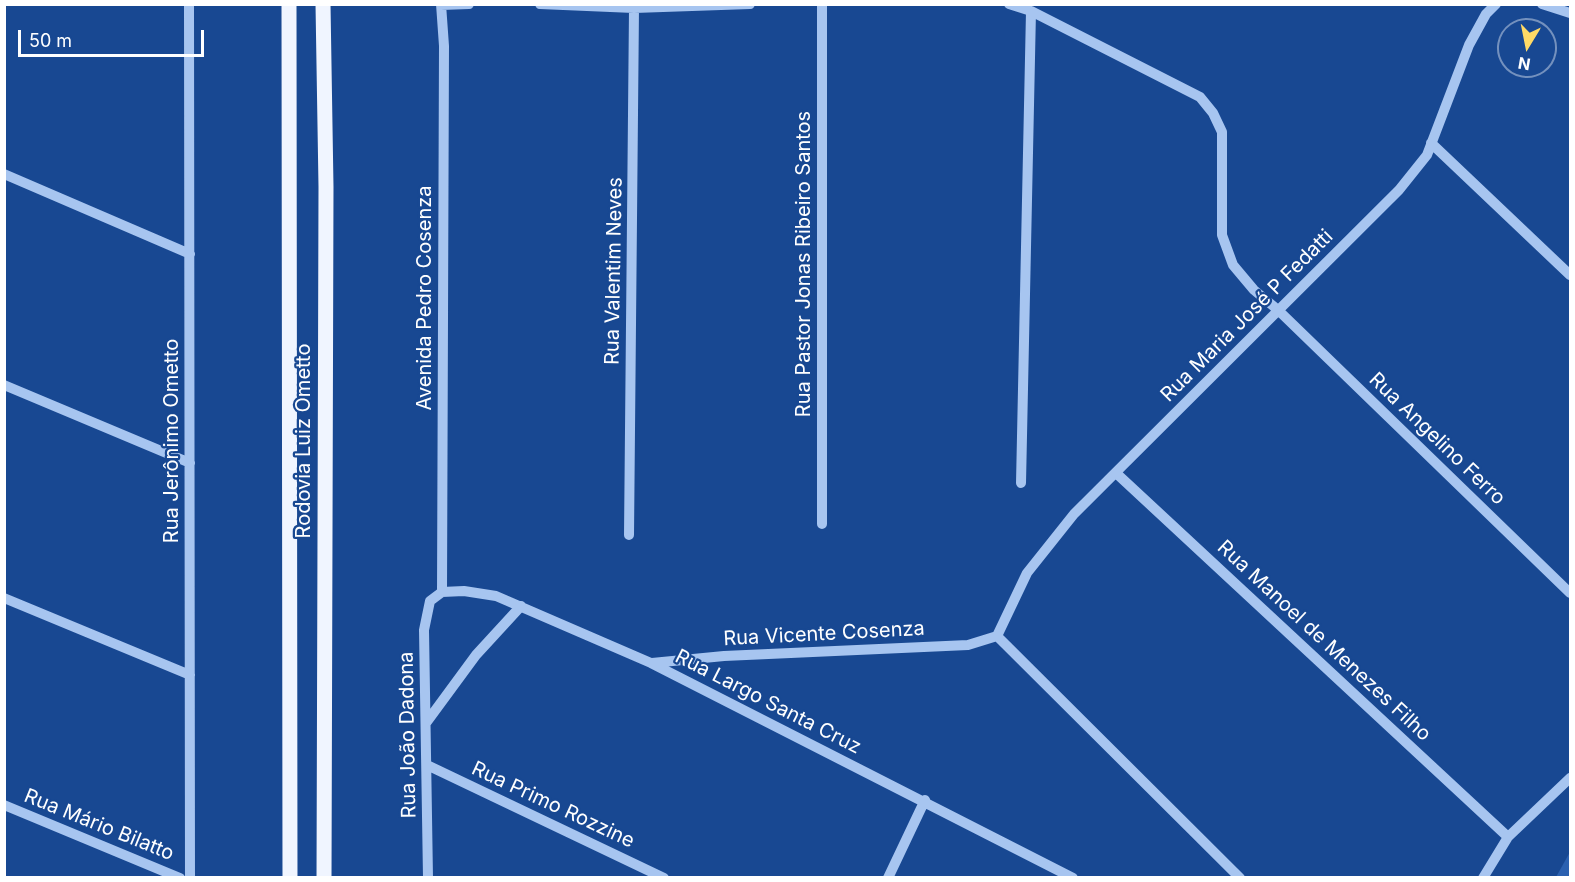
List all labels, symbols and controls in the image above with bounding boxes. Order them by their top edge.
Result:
scale bar [21,18,207,56]
north arrow [1497,18,1557,78]
text: 50 m [29,30,72,51]
text: N [1516,53,1532,75]
street label: Rua Pastor Jonas Ribeiro Santos [792,111,816,417]
street label: Rua Valentim Neves [600,177,628,365]
street label: Avenida Pedro Cosenza [413,185,437,411]
street label: Rua Maria José P Fedatti [1156,225,1338,407]
street label: Rua Jerônimo Ometto [160,339,184,543]
street label: Rodovia Luiz Ometto [292,344,316,538]
street label: Rua Angelino Ferro [1364,368,1510,510]
street label: Rua Manoel de Menezes Filho [1212,536,1436,746]
street label: Rua Vicente Cosenza [723,617,925,651]
street label: Rua Largo Santa Cruz [671,645,865,759]
street label: Rua João Dadona [395,651,421,819]
street label: Rua Primo Rozzine [468,757,638,853]
street label: Rua Mário Bilatto [21,784,177,866]

